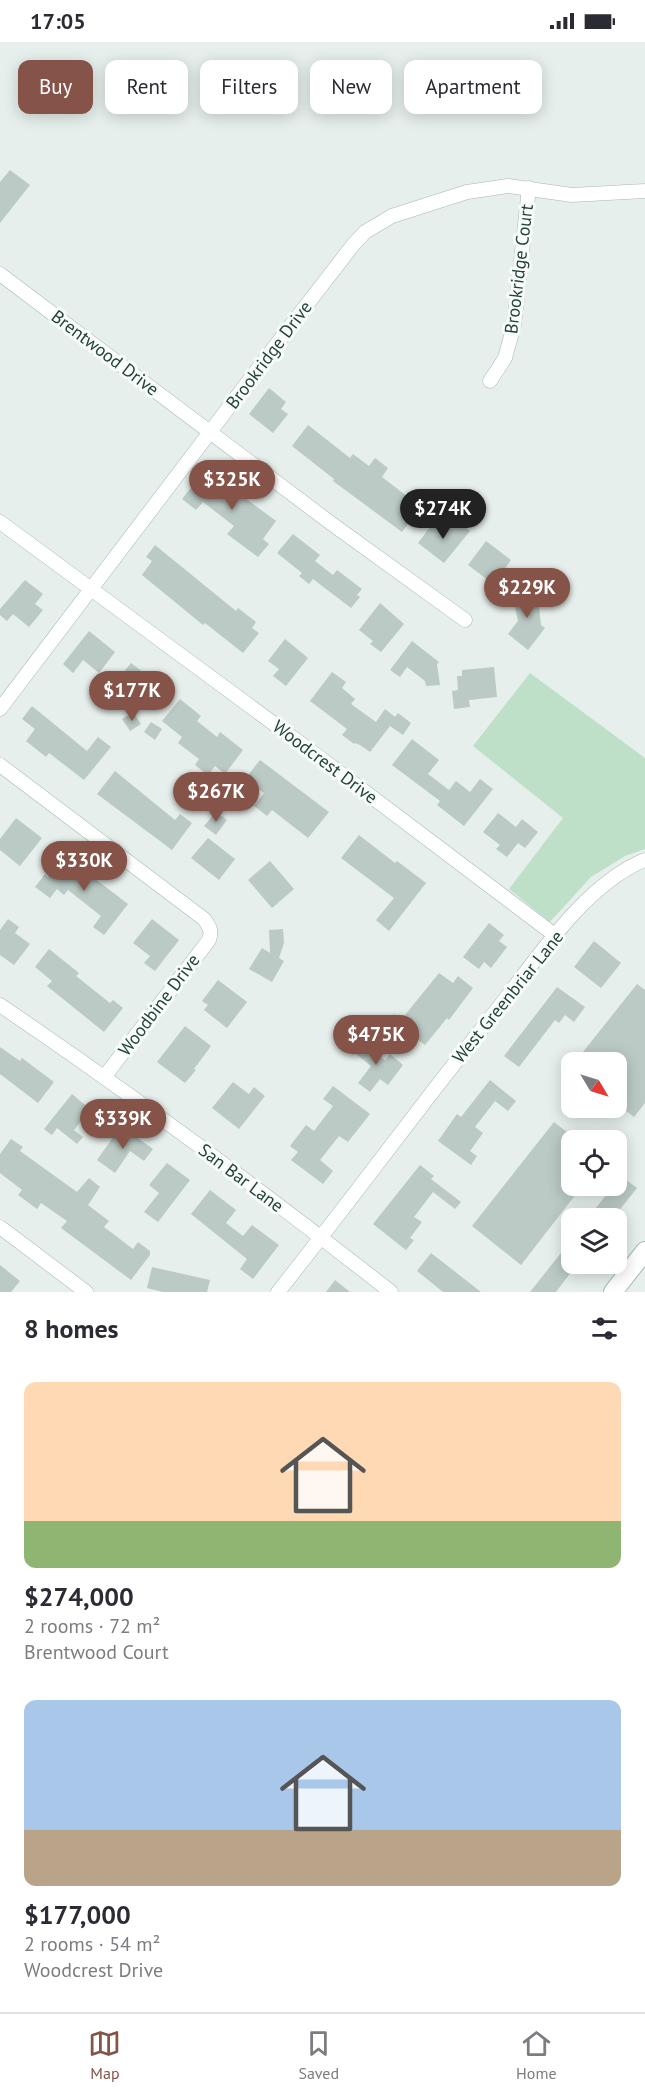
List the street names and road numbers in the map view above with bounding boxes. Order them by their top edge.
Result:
street label: Brookridge Court [499,203,538,335]
street label: Brookridge Drive [221,296,317,413]
street label: Brentwood Drive [47,305,164,401]
street label: Woodcrest Drive [268,715,382,809]
street label: West Greenbriar Lane [447,926,568,1068]
street label: Woodbine Drive [113,949,204,1060]
street label: San Bar Lane [194,1138,288,1217]

